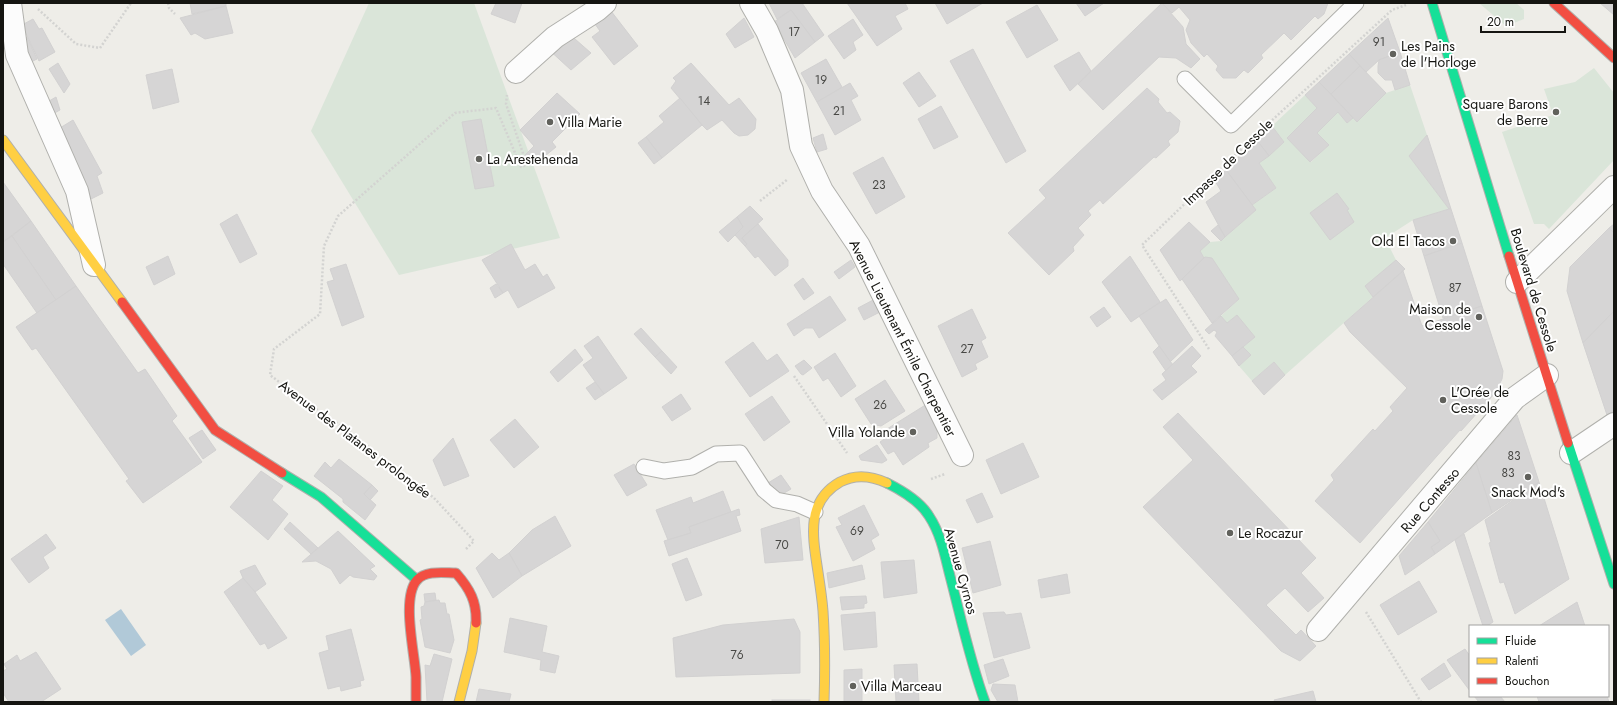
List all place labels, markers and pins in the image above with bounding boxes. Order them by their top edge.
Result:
place label: Les Pains de l'Horloge [1401,36,1476,72]
marker: Les Pains de l'Horloge [1388,49,1398,59]
place label: Square Barons de Berre [1462,94,1548,130]
marker: Square Barons de Berre [1551,107,1561,117]
place label: Villa Marie [558,112,622,132]
marker: Villa Marie [545,117,555,127]
place label: La Arestehenda [487,149,578,169]
marker: La Arestehenda [474,154,484,164]
place label: Old El Tacos [1372,231,1445,251]
marker: Old El Tacos [1448,236,1458,246]
place label: Maison de Cessole [1409,299,1471,335]
marker: Maison de Cessole [1474,312,1484,322]
place label: L'Orée de Cessole [1451,382,1509,418]
marker: L'Orée de Cessole [1438,395,1448,405]
place label: Villa Yolande [828,422,905,442]
marker: Villa Yolande [908,427,918,437]
marker: Snack Mod's [1523,472,1533,482]
place label: Snack Mod's [1491,482,1565,502]
place label: Le Rocazur [1238,523,1303,543]
marker: Le Rocazur [1225,528,1235,538]
place label: Villa Marceau [861,676,942,696]
marker: Villa Marceau [848,681,858,691]

